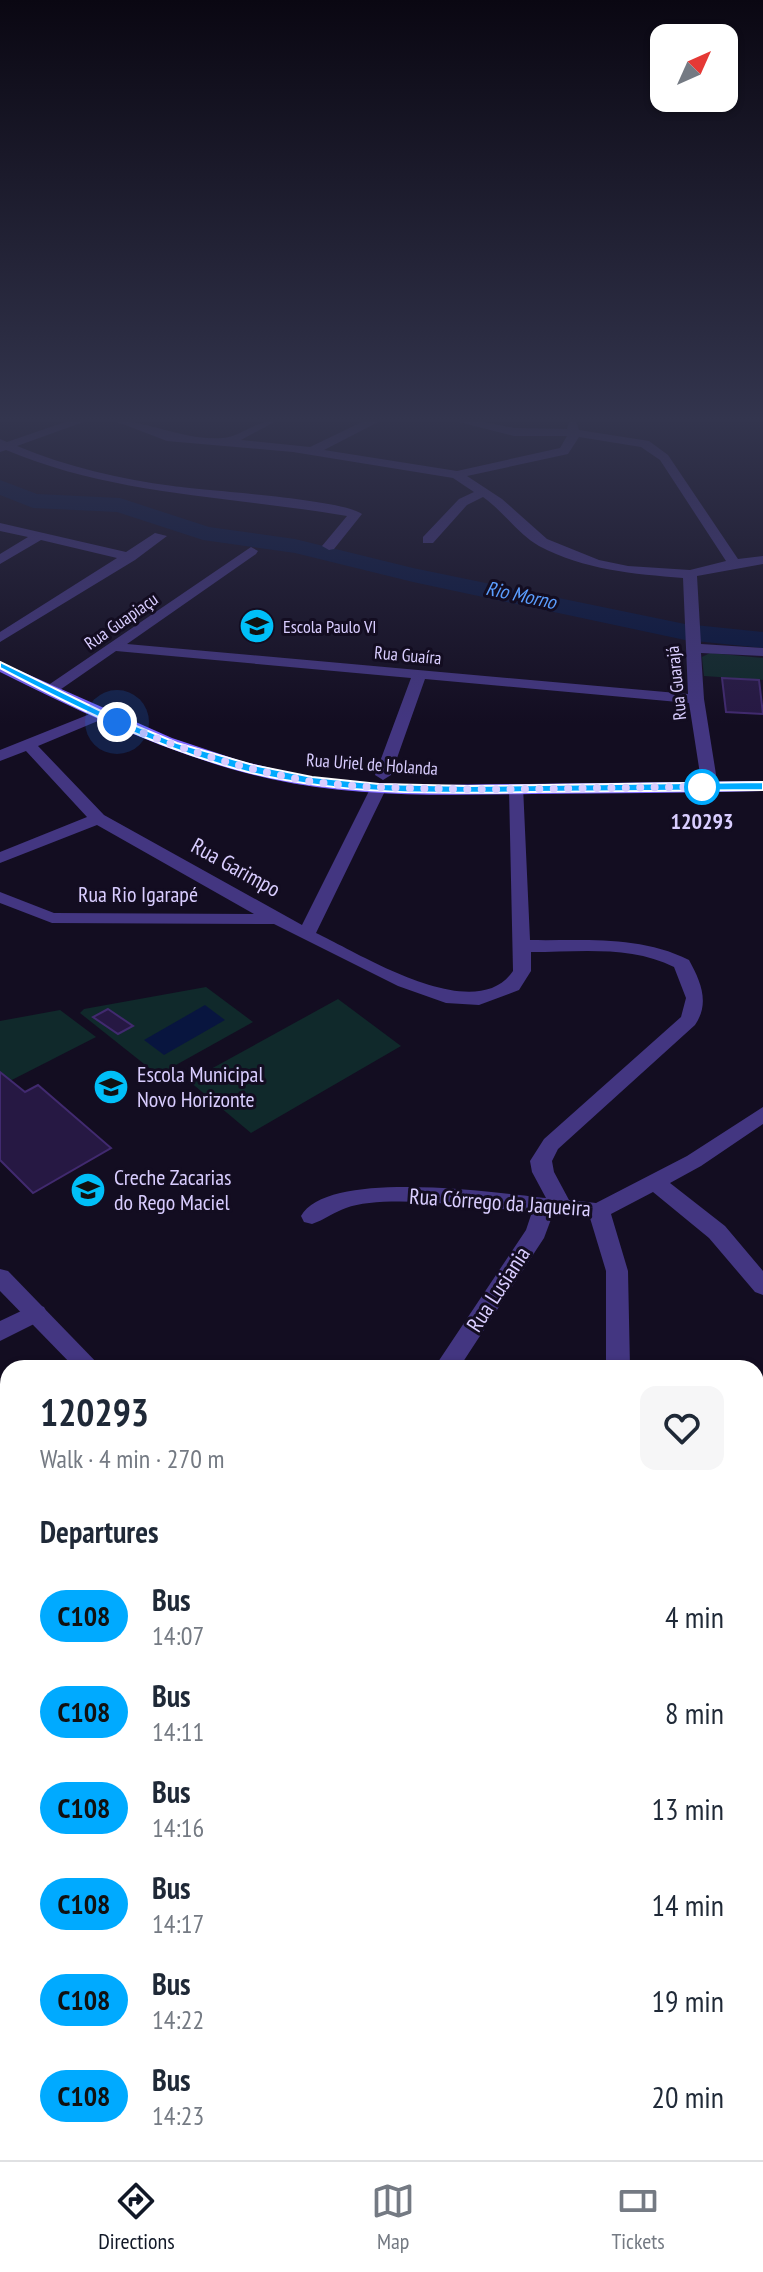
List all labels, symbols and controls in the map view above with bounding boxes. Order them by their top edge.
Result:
north arrow [650,24,738,112]
map controls [650,24,738,112]
water label: Rio Morno [484,575,560,615]
street label: Rua Guapiaçu [80,587,162,655]
school or university icon: Escola Paulo VI [238,607,276,645]
place label: Escola Paulo VI [283,615,376,638]
street label: Rua Guaíra [373,641,443,669]
street label: Rua Guarajá [661,645,691,721]
your location [97,702,137,742]
street label: Rua Uriel de Holanda [305,748,439,780]
marker: 120293 [685,770,719,804]
place label: 120293 [670,807,734,835]
street label: Rua Garimpo [187,831,285,903]
street label: Rua Rio Igarapé [78,880,198,908]
place label: Escola Municipal Novo Horizonte [137,1060,264,1113]
school or university icon: Escola Municipal Novo Horizonte [92,1068,130,1106]
place label: Creche Zacarias do Rego Maciel [114,1163,231,1216]
school or university icon: Creche Zacarias do Rego Maciel [69,1171,107,1209]
street label: Rua Córrego da Jaqueira [408,1182,592,1222]
street label: Rua Lusiania [460,1241,536,1337]
button: heart [640,1386,724,1470]
text: 120293 [40,1387,149,1436]
text: Walk · 4 min · 270 m [40,1442,224,1475]
text: Departures [40,1512,158,1551]
text: Bus [152,1580,191,1619]
text: C108 [58,1597,110,1634]
text: 4 min [665,1597,724,1636]
text: 14:07 [152,1619,204,1652]
text: Bus [152,1676,191,1715]
text: C108 [58,1693,110,1730]
text: 8 min [665,1693,724,1732]
text: 14:11 [152,1715,204,1748]
text: Bus [152,1772,191,1811]
text: C108 [58,1789,110,1826]
text: 13 min [651,1789,724,1828]
text: 14:16 [152,1811,204,1844]
text: Bus [152,1868,191,1907]
text: C108 [58,1885,110,1922]
text: 14 min [651,1885,724,1924]
text: 14:17 [152,1907,204,1940]
text: Bus [152,1964,191,2003]
text: C108 [58,1981,110,2018]
text: 19 min [651,1981,724,2020]
text: 14:22 [152,2003,204,2036]
text: Bus [152,2060,191,2099]
text: C108 [58,2077,110,2114]
text: 20 min [651,2077,724,2116]
text: 14:23 [152,2099,204,2132]
tab: Directions [98,2179,175,2255]
tab: Map [371,2179,415,2255]
tab: Tickets [611,2179,665,2255]

